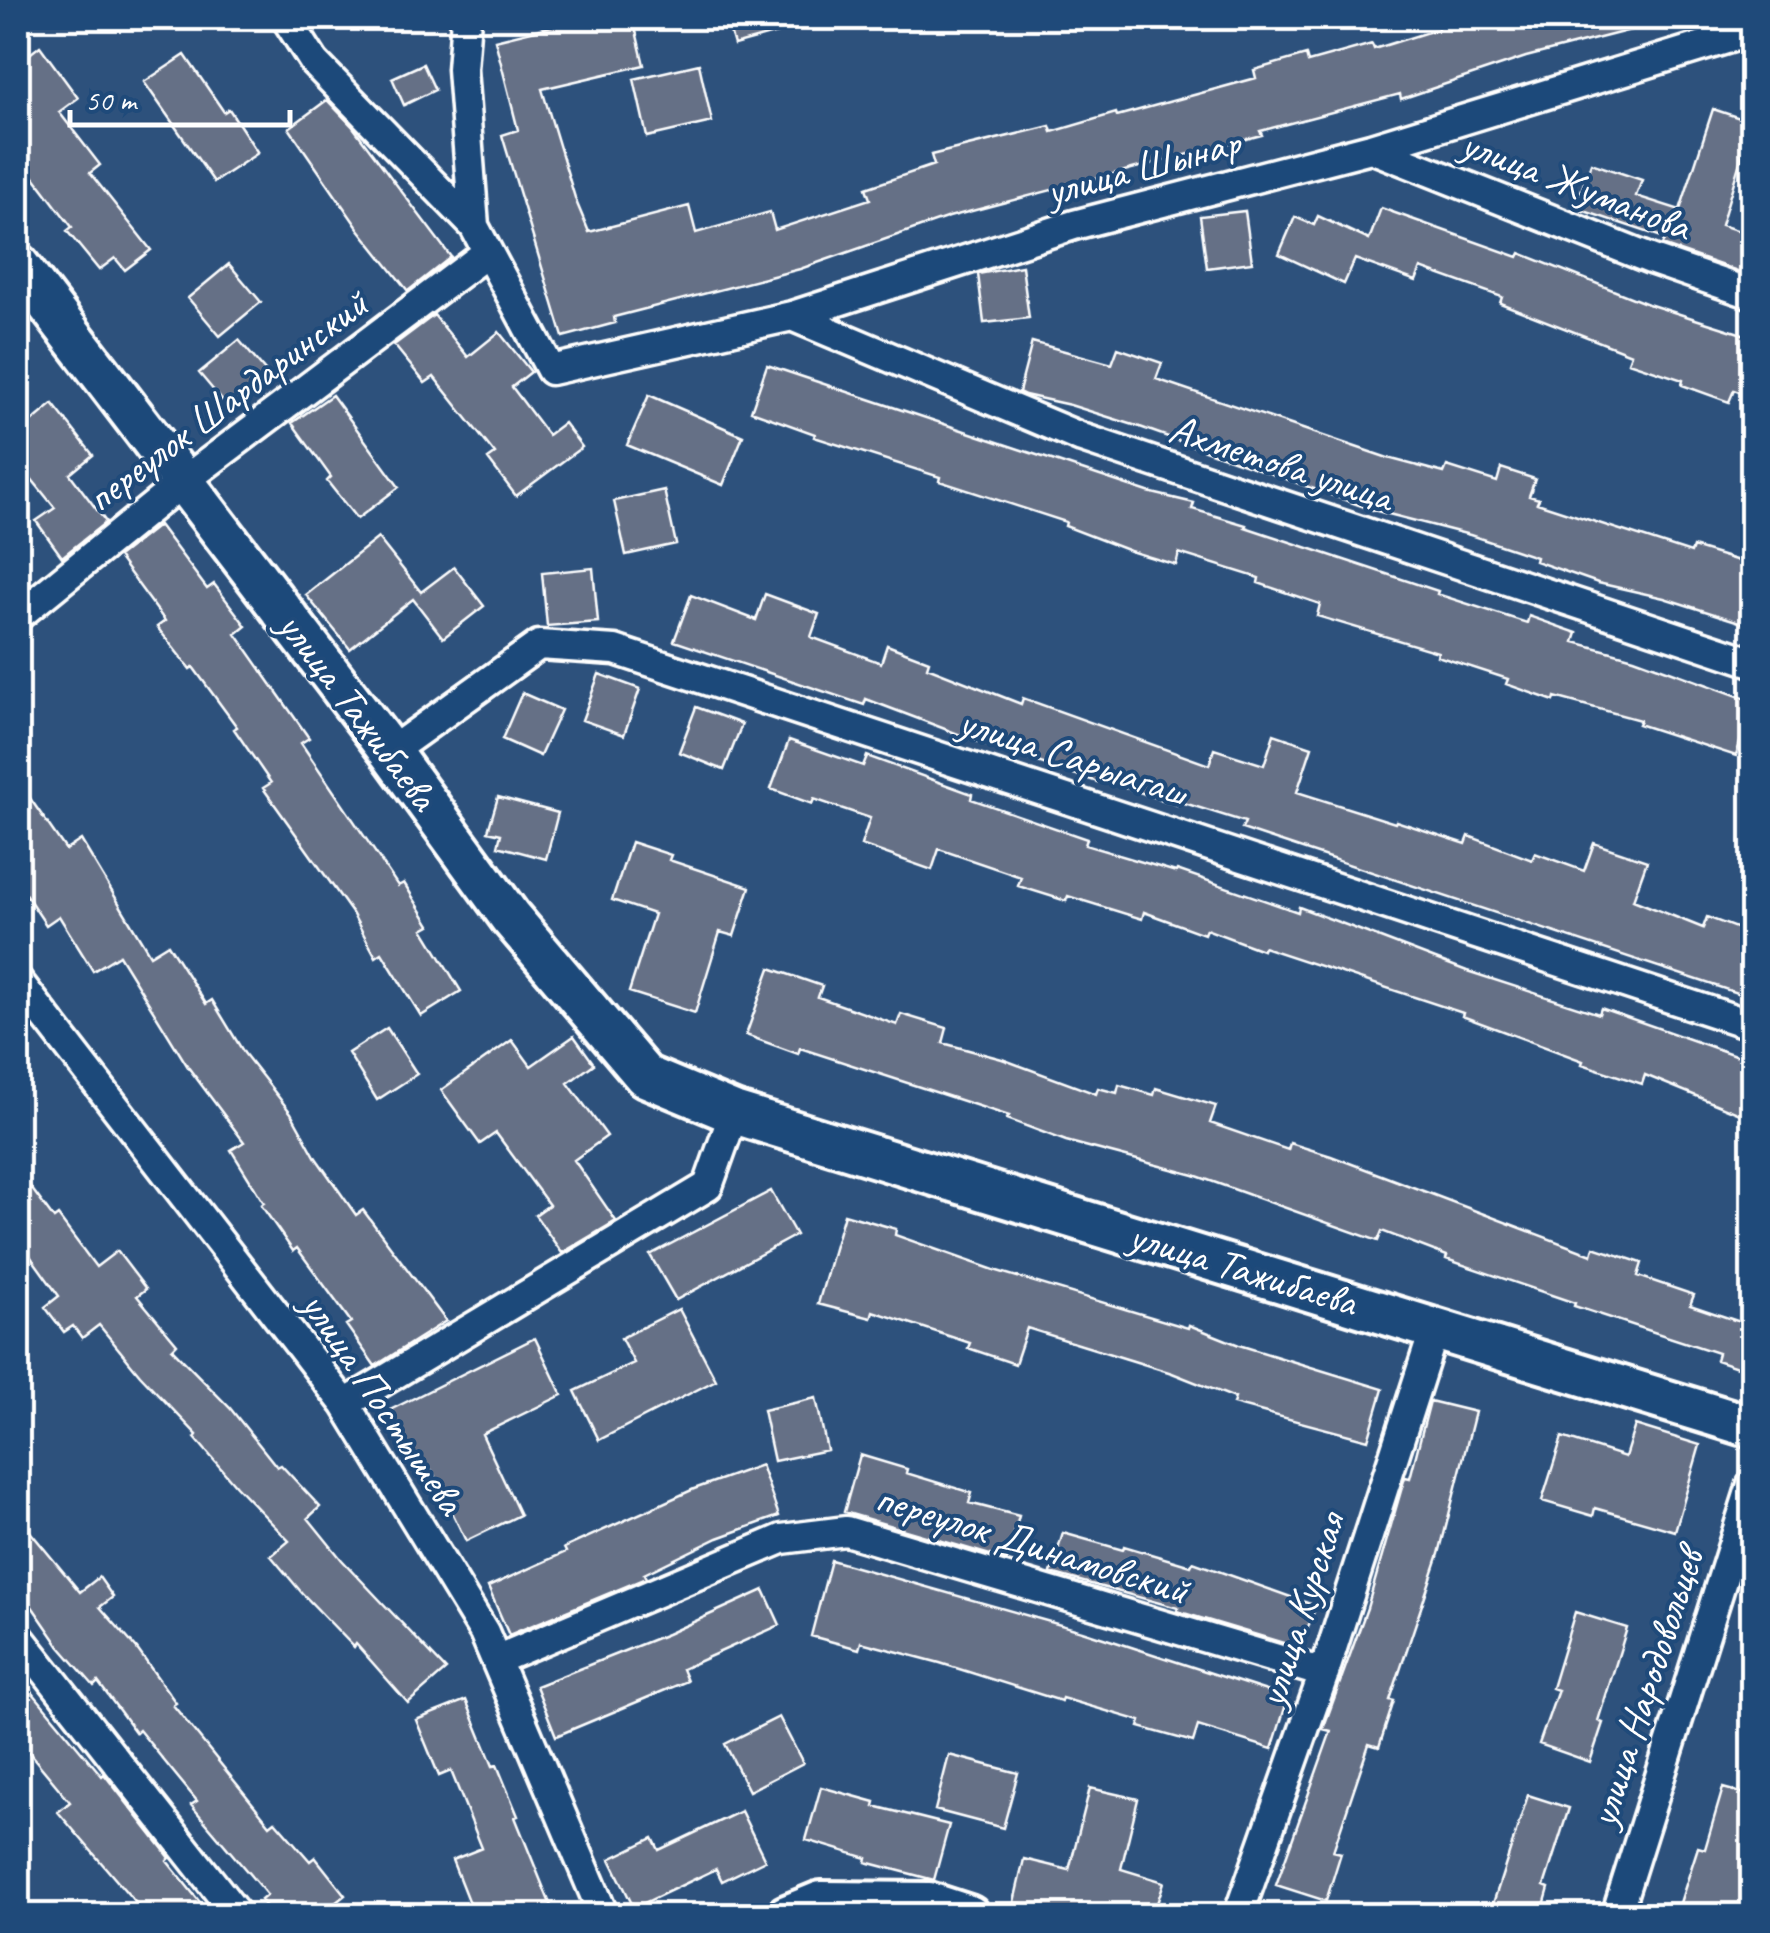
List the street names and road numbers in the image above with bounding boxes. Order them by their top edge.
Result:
street label: улица Шынар [1037,115,1248,219]
street label: улица Жуманова [1451,116,1701,254]
street label: переулок Шардаринский [76,276,380,524]
street label: Ахметова улица [1163,402,1403,525]
street label: улица Тажибаева [264,599,452,823]
street label: улица Сарыагаш [949,694,1196,820]
street label: улица Тажибаева [1120,1208,1366,1330]
street label: улица Постышева [287,1279,479,1527]
street label: переулок Динамовский [869,1471,1197,1618]
street label: улица Курская [1244,1504,1358,1717]
street label: улица Народовольцев [1575,1535,1718,1836]

